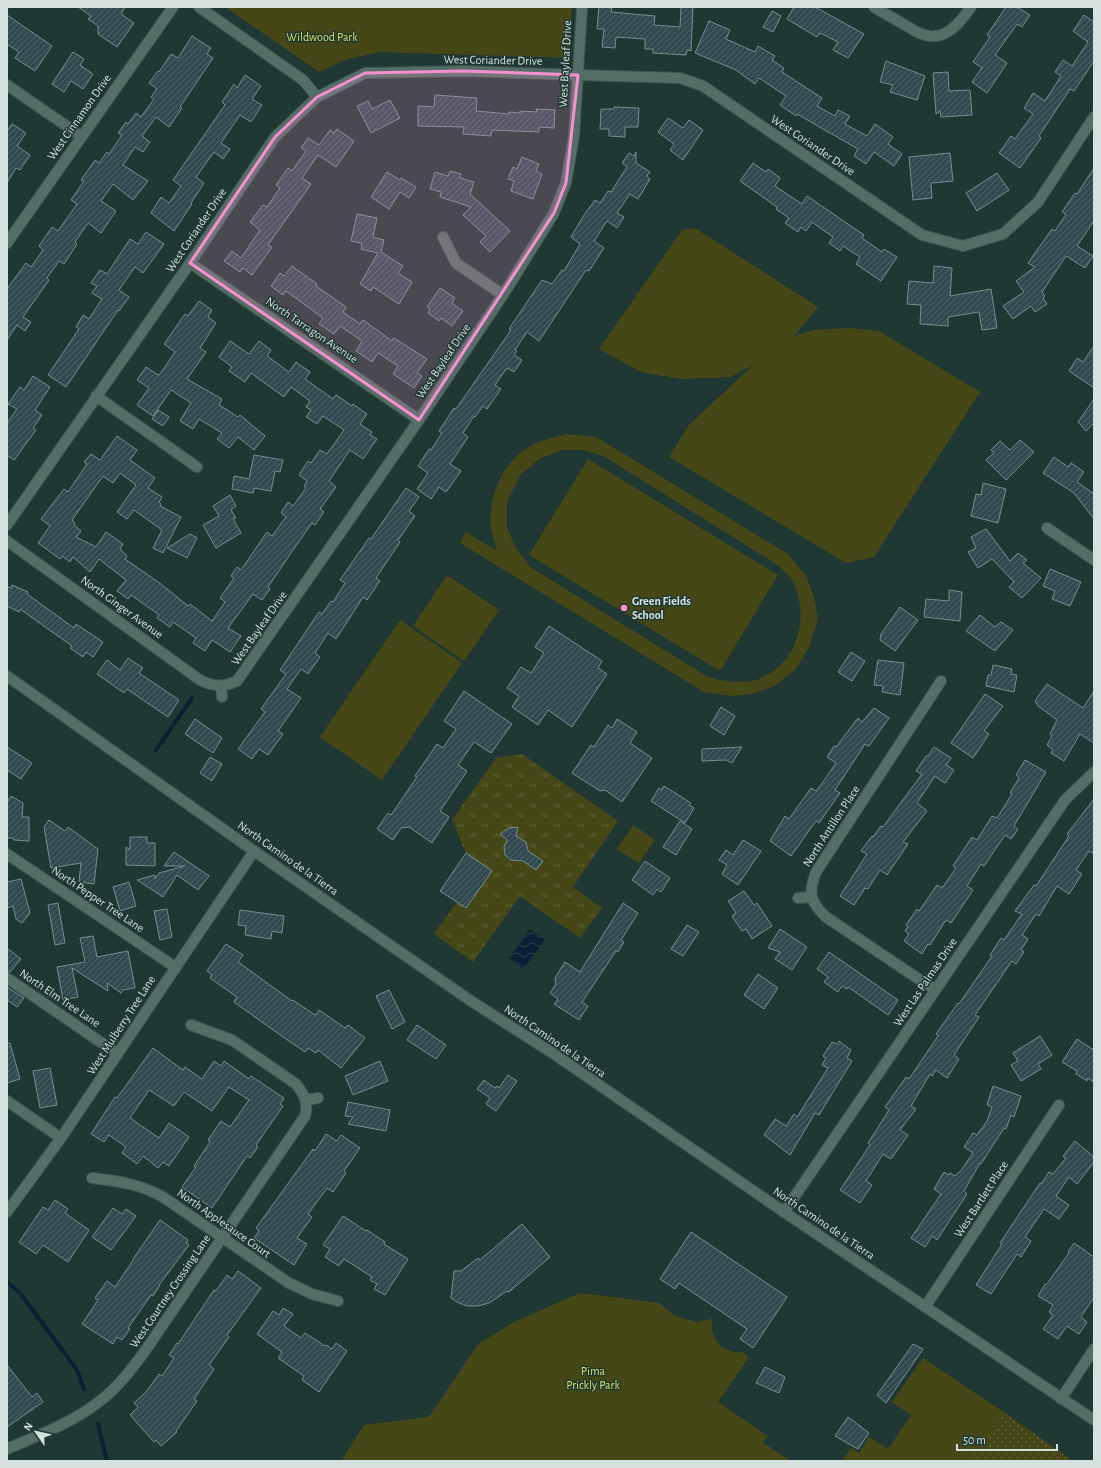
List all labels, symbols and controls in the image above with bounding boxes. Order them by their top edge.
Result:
street label: West Bayleaf Drive [557,20,574,108]
park label: Wildwood Park [286,31,358,43]
street label: West Coriander Drive [444,53,542,67]
street label: West Cinnamon Drive [45,72,113,162]
street label: West Coriander Drive [769,112,857,178]
street label: West Coriander Drive [163,186,229,274]
street label: North Tarragon Avenue [264,295,360,365]
street label: West Bayleaf Drive [414,321,473,401]
street label: North Ginger Avenue [79,573,165,641]
street label: West Bayleaf Drive [229,589,290,668]
place label: Green Fields School [632,595,691,621]
marker: Green Fields School [619,603,629,613]
street label: North Antillon Place [800,783,862,869]
street label: North Camino de la Tierra [236,819,341,897]
street label: North Pepper Tree Lane [50,864,146,934]
street label: West Las Palmas Drive [891,936,959,1028]
street label: North Elm Tree Lane [18,967,102,1029]
street label: West Mulberry Tree Lane [85,973,158,1077]
street label: North Camino de la Tierra [502,1003,608,1080]
street label: West Bartlett Place [952,1159,1010,1239]
street label: North Camino de la Tierra [771,1185,877,1262]
street label: North Applesauce Court [175,1186,273,1260]
street label: West Courtney Crossing Lane [128,1232,213,1350]
park label: Pima Prickly Park [566,1365,620,1392]
north arrow [16,1412,56,1452]
text: N [21,1420,35,1433]
scale bar [957,1426,1057,1452]
text: 50 m [963,1434,986,1446]

